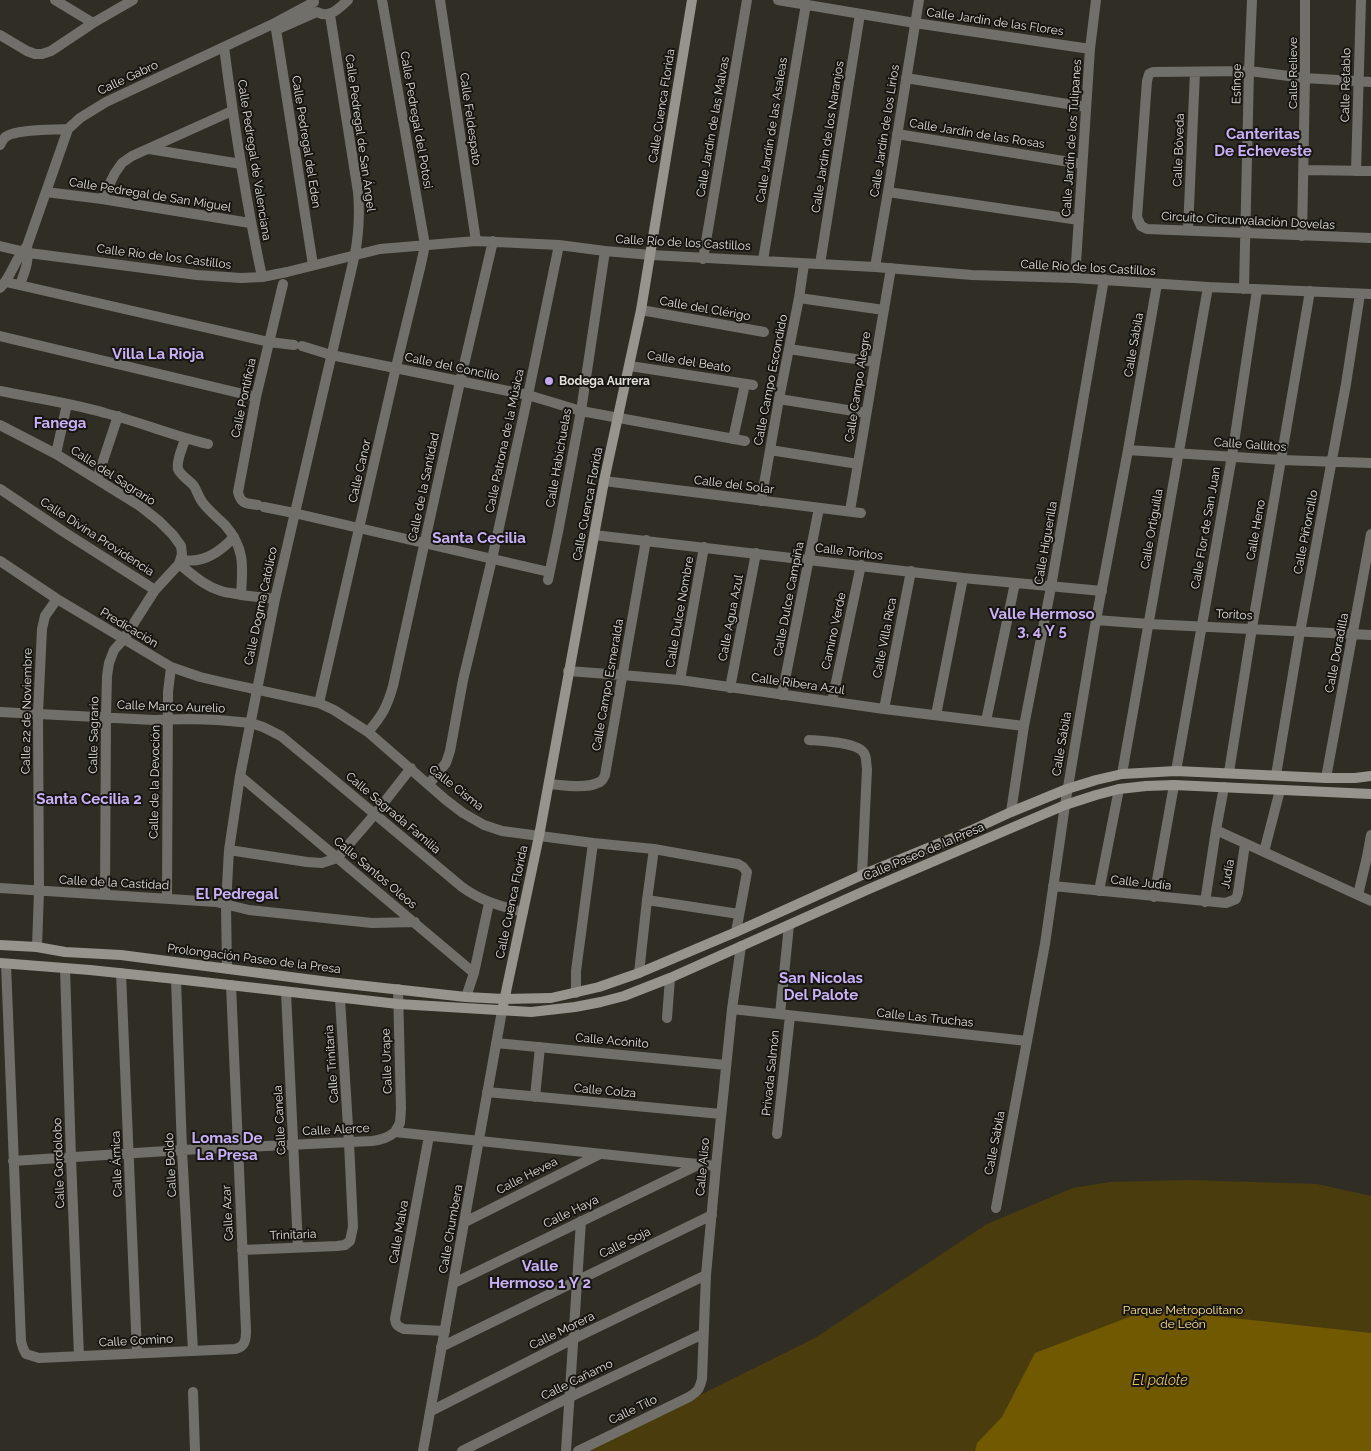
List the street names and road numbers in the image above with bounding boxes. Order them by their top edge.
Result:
street label: Calle Jardín de las Flores [925,5,1065,39]
street label: Calle Relieve [1286,37,1300,109]
street label: Calle Cuenca Florida [646,48,678,164]
street label: Calle Retablo [1338,48,1354,122]
street label: Calle Pedregal del Potosi [397,50,435,190]
street label: Calle Pedregal de San Ángel [342,53,378,213]
street label: Calle Jardín de las Malvas [694,56,732,198]
street label: Calle Jardín de las Asaleas [753,56,791,204]
street label: Calle Gabro [95,58,161,98]
street label: Calle Jardín de los Tulipanes [1059,59,1085,217]
street label: Calle Jardín de los Naranjos [809,60,847,214]
street label: Calle Jardín de los Lirios [867,64,903,198]
street label: Esfinge [1229,64,1245,104]
street label: Calle Feldespato [456,72,484,166]
street label: Calle Pedregal del Eden [288,75,324,209]
street label: Calle Pedregal de Valenciana [234,78,274,242]
street label: Calle Bóveda [1171,113,1187,187]
street label: Calle Jardín de las Rosas [908,116,1046,152]
street label: Calle Pedregal de San Miguel [68,175,232,215]
street label: Circuito Circunvalación Dovelas [1161,209,1335,233]
street label: Calle Río de los Castillos [615,232,751,254]
street label: Calle Río de los Castillos [96,242,232,272]
street label: Calle Río de los Castillos [1020,257,1156,279]
street label: Calle del Clérigo [658,294,752,324]
street label: Calle Sábila [1121,312,1147,378]
street label: Calle Campo Escondido [751,313,791,447]
street label: Calle Campo Alegre [842,331,874,443]
street label: Calle del Beato [646,348,732,376]
street label: Calle del Concilio [403,350,501,384]
street label: Calle Pontificia [229,357,259,439]
street label: Calle Patrona de la Música [483,368,527,514]
street label: Calle Habichuelas [543,407,575,509]
street label: Calle de la Santidad [405,431,443,543]
street label: Calle Gallitos [1213,435,1287,455]
street label: Calle Canor [346,438,374,504]
street label: Calle del Sagrario [68,443,158,509]
street label: Calle Cuenca Florida [570,446,606,562]
street label: Calle Flor de San Juan [1188,466,1224,590]
street label: Calle del Solar [693,473,775,497]
street label: Calle Ortiguilla [1138,488,1166,570]
street label: Calle Piñoncillo [1291,489,1321,575]
street label: Calle Divina Providencia [37,495,157,579]
street label: Calle Heno [1244,499,1268,561]
street label: Calle Higuerilla [1032,500,1060,586]
street label: Calle Dulce Campiña [771,541,807,657]
street label: Calle Toritos [814,541,884,563]
street label: Calle Dogma Católico [241,546,281,666]
street label: Calle Dulce Nombre [663,555,697,669]
street label: Calle Agua Azul [716,573,746,663]
street label: Camino Verde [819,591,849,671]
street label: Calle Villa Rica [870,596,900,680]
street label: Predicación [97,605,161,651]
street label: Toritos [1215,607,1253,623]
street label: Calle Doradilla [1322,612,1352,694]
street label: Calle Campo Esmeralda [589,618,627,752]
street label: Calle 22 de Noviembre [19,648,35,774]
street label: Calle Ribera Azul [750,670,846,698]
street label: Calle Sagrario [86,696,102,774]
street label: Calle Marco Aurelio [117,698,225,716]
street label: Calle Sábila [1049,711,1075,777]
street label: Calle de la Devoción [147,725,163,839]
street label: Calle Cisma [426,762,486,814]
street label: Calle Sagrada Familia [343,769,443,857]
street label: Calle Paseo de la Presa [862,820,986,884]
street label: Calle Santos Oleos [330,834,420,912]
street label: Calle Cuenca Florida [493,844,531,960]
street label: Judía [1218,858,1238,890]
street label: Calle de la Castidad [58,873,170,893]
street label: Calle Judía [1110,873,1172,893]
street label: Prolongación Paseo de la Presa [166,941,342,977]
street label: Calle Las Truchas [876,1006,974,1030]
street label: Calle Trinitaria [322,1025,342,1103]
street label: Calle Urape [379,1028,395,1094]
street label: Privada Salmón [759,1029,783,1117]
street label: Calle Acónito [575,1031,649,1051]
street label: Calle Colza [573,1081,637,1101]
street label: Calle Canela [271,1085,289,1155]
street label: Calle Sábila [982,1110,1008,1176]
street label: Calle Gordolobo [50,1117,68,1209]
street label: Calle Alerce [302,1121,370,1139]
street label: Calle Árnica [109,1131,125,1197]
street label: Calle Boldo [162,1132,180,1198]
street label: Calle Aliso [693,1137,713,1197]
street label: Calle Hevea [494,1154,560,1198]
street label: Calle Chumbera [436,1183,466,1275]
street label: Calle Azar [219,1185,237,1241]
street label: Calle Haya [541,1193,601,1231]
street label: Calle Malva [386,1199,412,1265]
street label: Calle Soja [597,1224,653,1262]
street label: Trinitaria [269,1227,317,1243]
street label: Calle Morera [527,1309,597,1353]
street label: Calle Comino [98,1332,174,1350]
street label: Calle Cañamo [539,1356,615,1404]
street label: Calle Tilo [607,1392,659,1428]

